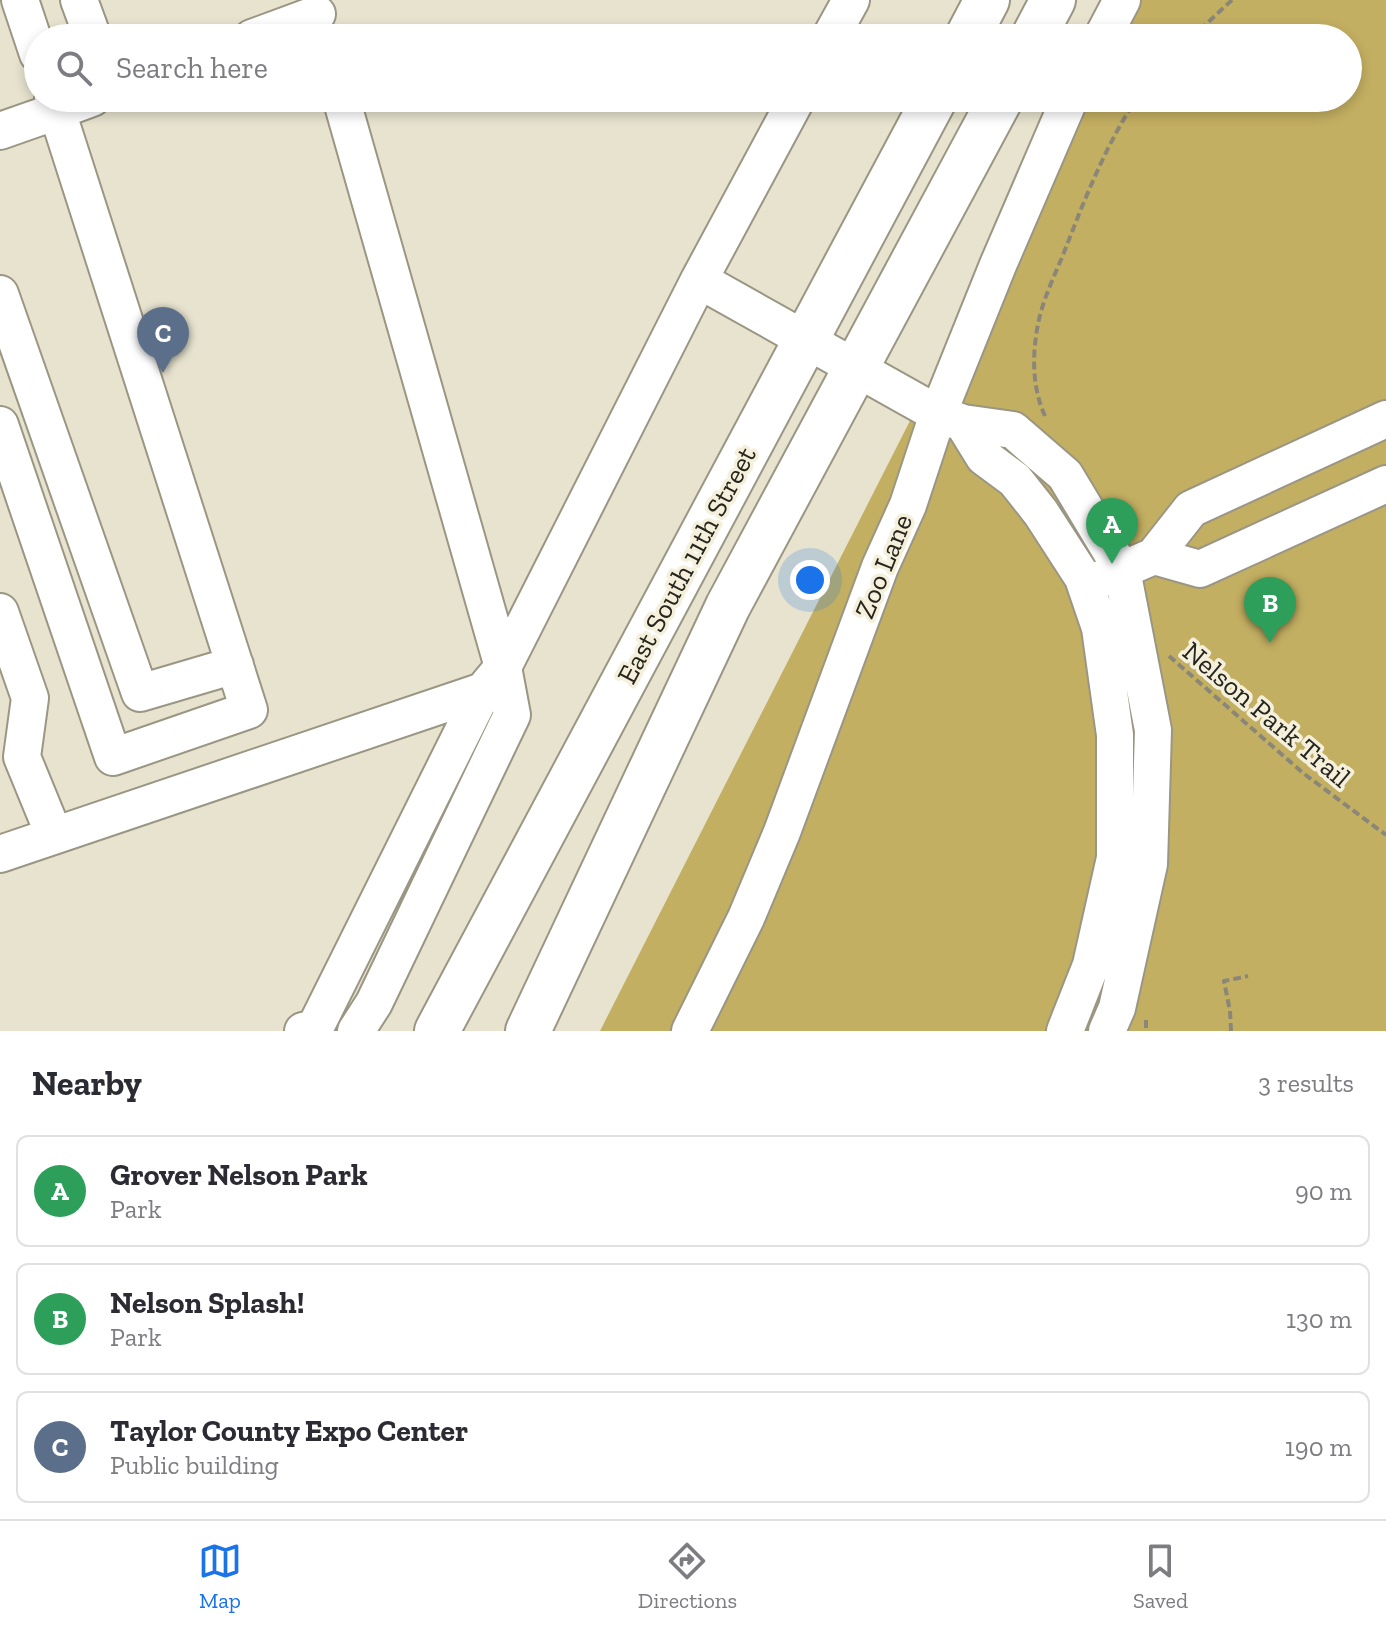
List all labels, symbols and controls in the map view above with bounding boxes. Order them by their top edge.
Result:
search box [24,24,1362,112]
icon: search [52,46,96,90]
text: Search here [116,50,268,86]
pin: C [137,307,189,373]
street label: East South 11th Street [610,441,763,689]
pin: A [1086,498,1138,564]
street label: Zoo Lane [848,509,919,623]
your location [790,560,830,600]
pin: B [1244,577,1296,643]
street label: Nelson Park Trail [1176,635,1357,794]
text: Nearby [32,1063,142,1104]
text: 3 results [1258,1067,1354,1099]
text: Grover Nelson Park [110,1157,368,1193]
text: A [51,1175,69,1207]
text: 90 m [1295,1175,1352,1207]
text: Park [110,1193,162,1225]
text: Nelson Splash! [110,1285,305,1321]
text: B [52,1303,68,1335]
text: 130 m [1286,1303,1352,1335]
text: Park [110,1321,162,1353]
text: Taylor County Expo Center [110,1413,468,1449]
text: C [52,1431,68,1463]
text: 190 m [1285,1431,1352,1463]
text: Public building [110,1449,279,1481]
tab: Map [198,1539,242,1614]
tab: Directions [638,1539,737,1614]
tab: Saved [1133,1539,1188,1614]

